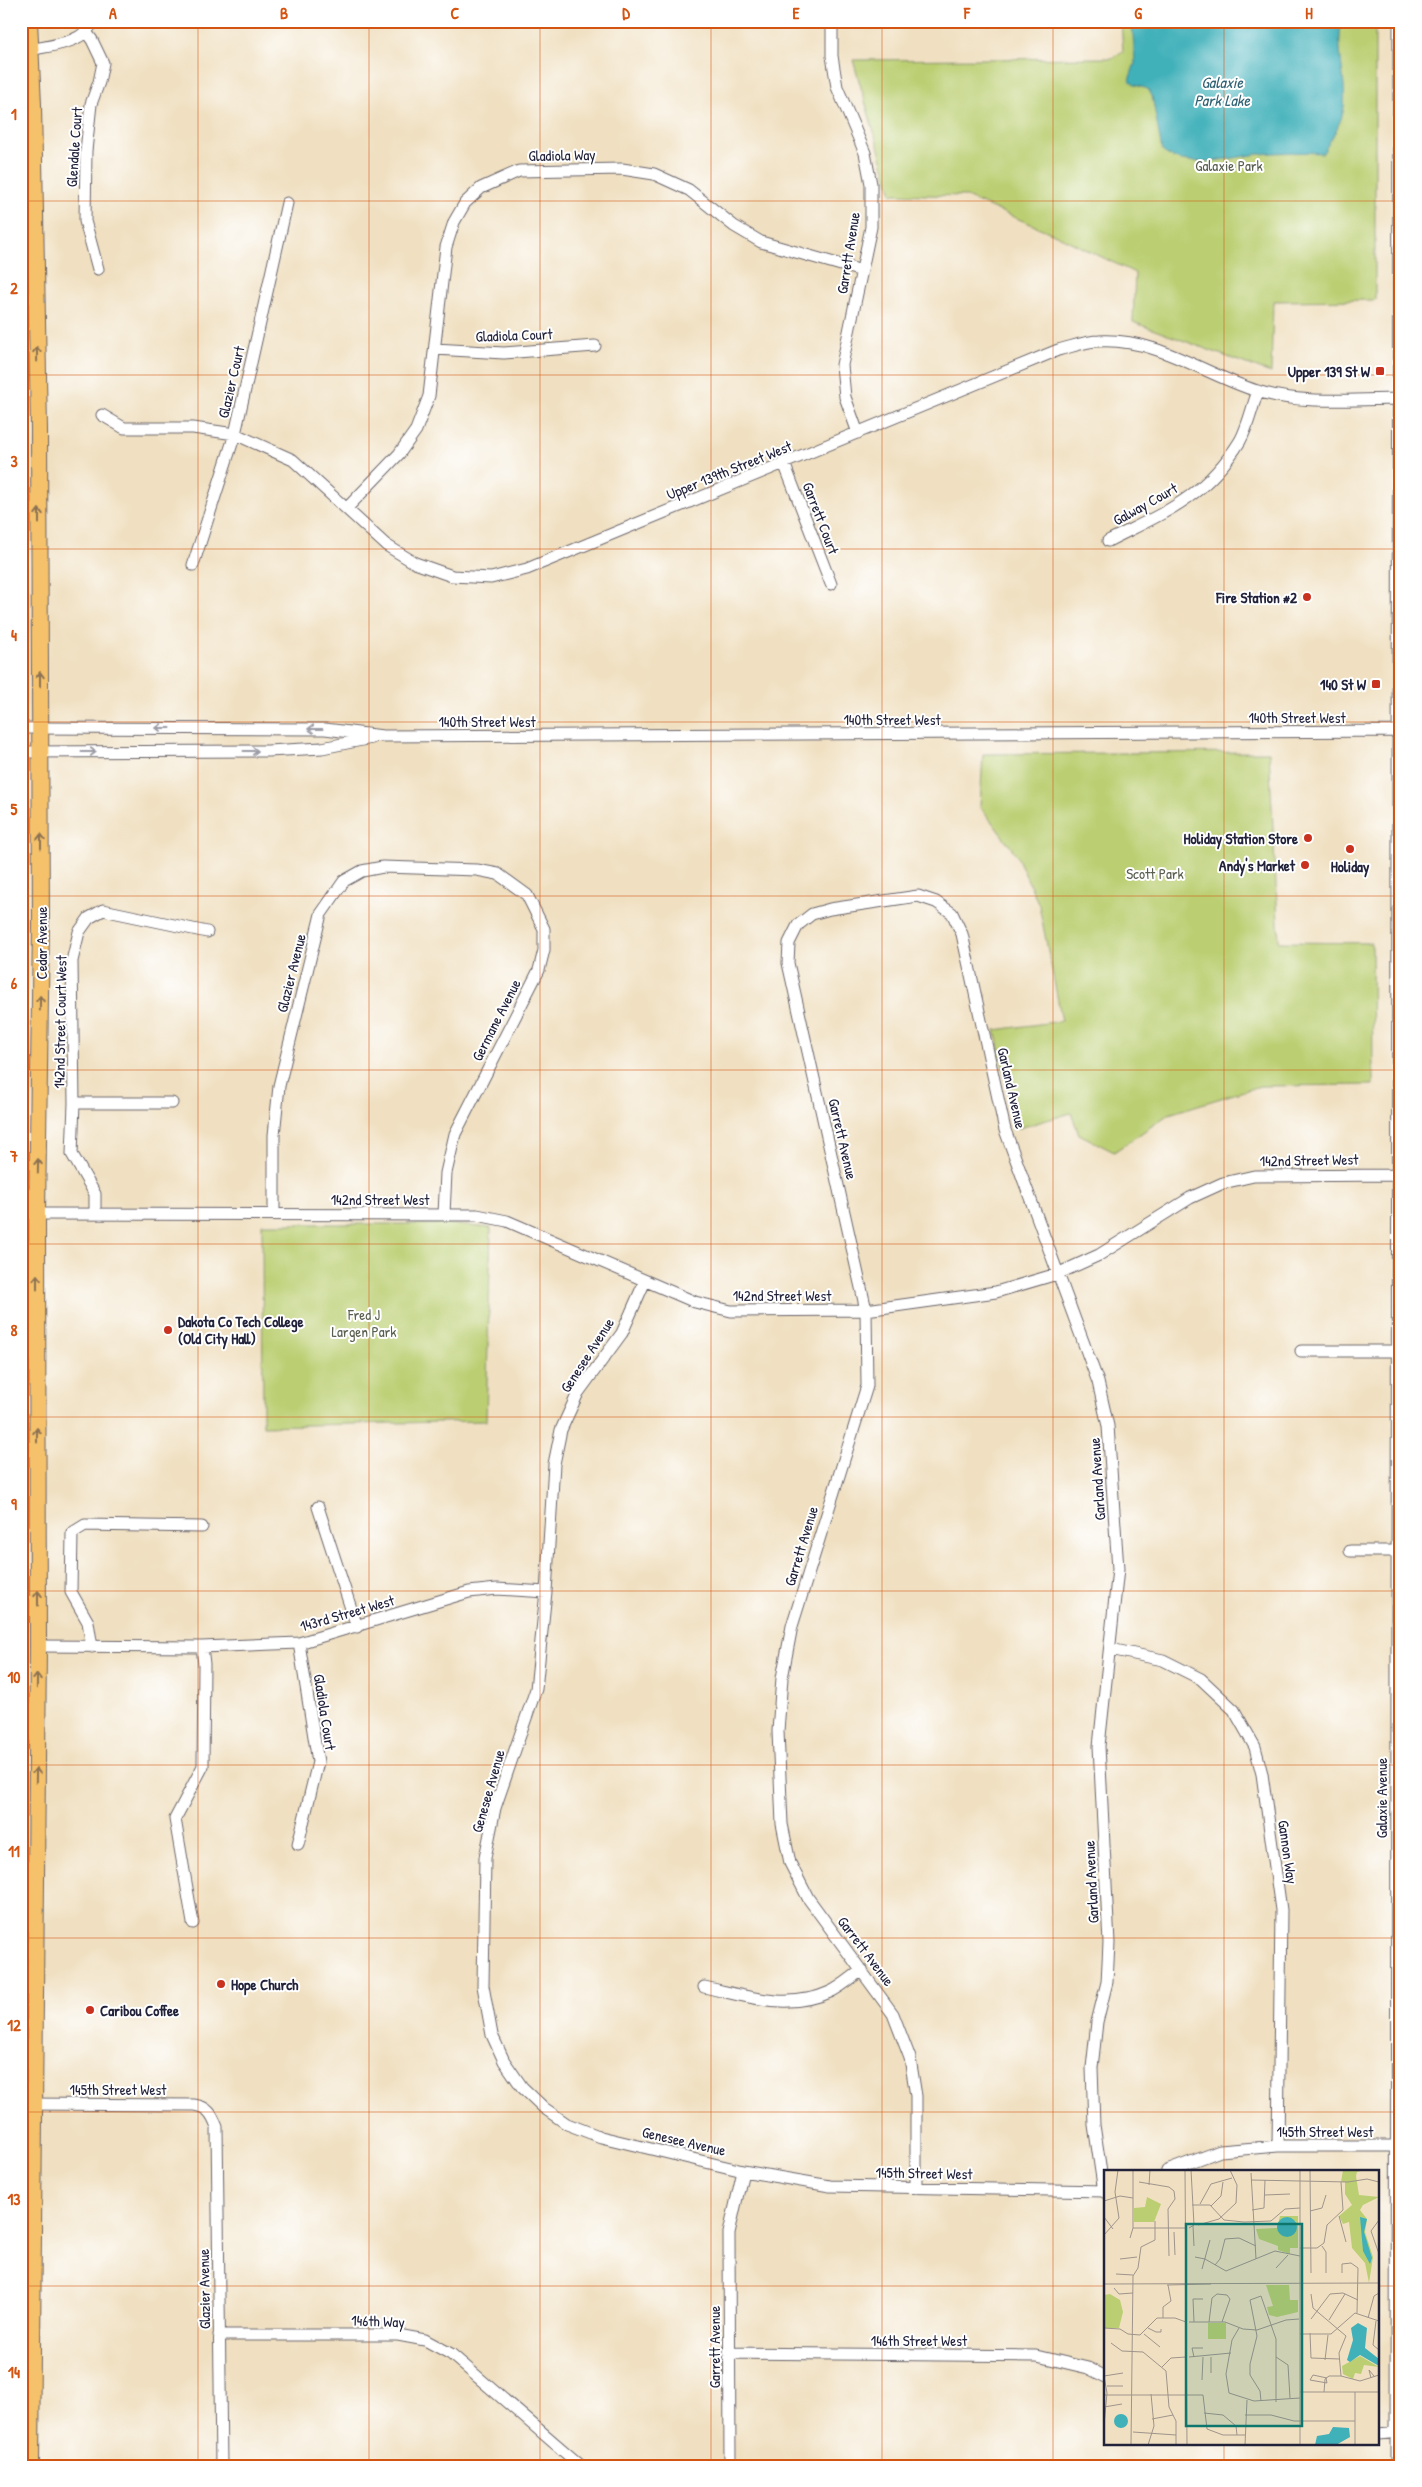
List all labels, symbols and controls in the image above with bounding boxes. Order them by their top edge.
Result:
text: A [109,2,117,24]
text: B [280,2,288,24]
text: C [451,2,460,24]
text: D [622,2,630,24]
text: E [792,2,800,24]
text: F [963,2,971,24]
text: G [1134,2,1142,24]
text: H [1305,2,1313,24]
water label: Galaxie Park Lake [1194,71,1250,111]
text: 1 [11,103,17,125]
street label: Glendale Court [61,105,87,188]
street label: Gladiola Way [528,144,596,166]
park label: Galaxie Park [1195,155,1263,176]
street label: Garrett Avenue [831,211,865,295]
text: 2 [10,277,18,299]
street label: Gladiola Court [475,323,554,347]
street label: Glazier Court [213,343,250,420]
one-way arrow [33,346,42,362]
place label: Upper 139 St W [1288,361,1371,383]
marker: Upper 139 St W [1374,365,1386,377]
street label: Upper 139th Street West [663,435,796,505]
text: 3 [10,450,18,472]
street label: Galway Court [1109,477,1182,530]
street label: Garrett Court [798,479,845,558]
one-way arrow [34,509,44,525]
place label: Fire Station #2 [1215,587,1298,608]
marker: Fire Station #2 [1301,591,1313,603]
text: 4 [11,624,17,646]
one-way arrow [35,671,45,688]
place label: 140 St W [1320,674,1367,695]
marker: 140 St W [1370,678,1382,690]
street label: 140th Street West [1248,707,1346,728]
street label: 140th Street West [843,709,941,730]
street label: 140th Street West [438,711,536,732]
one-way arrow [155,723,172,733]
one-way arrow [307,724,323,734]
one-way arrow [243,746,259,756]
one-way arrow [80,747,97,757]
text: 5 [11,798,18,820]
place label: Holiday Station Store [1184,828,1298,850]
marker: Holiday Station Store [1302,832,1314,844]
one-way arrow [36,833,46,849]
marker: Holiday [1344,843,1356,855]
place label: Andy's Market [1219,855,1296,877]
place label: Holiday [1331,856,1370,878]
marker: Andy's Market [1299,859,1311,871]
park label: Scott Park [1126,863,1184,884]
street label: Cedar Avenue [31,906,52,980]
street label: Glazier Avenue [271,932,311,1014]
street label: 142nd Street Court West [48,954,72,1089]
text: 6 [11,972,18,994]
street label: Germane Avenue [466,975,526,1065]
one-way arrow [35,996,45,1012]
street label: Garland Avenue [992,1045,1032,1131]
street label: Garrett Avenue [823,1096,863,1182]
text: 7 [9,1145,18,1167]
street label: 142nd Street West [1259,1149,1359,1171]
one-way arrow [33,1158,43,1174]
street label: 142nd Street West [331,1189,430,1210]
one-way arrow [32,1274,42,1290]
street label: 142nd Street West [733,1285,832,1306]
park label: Fred J Largen Park [331,1304,397,1342]
place label: Dakota Co Tech College (Old City Hall) [178,1311,303,1350]
street label: Genesee Avenue [555,1314,619,1396]
text: 8 [11,1319,18,1341]
marker: Dakota Co Tech College (Old City Hall) [162,1324,174,1336]
one-way arrow [32,1427,42,1444]
street label: Garland Avenue [1084,1437,1110,1521]
text: 9 [11,1493,17,1515]
street label: Garrett Avenue [779,1504,823,1588]
street label: 143rd Street West [297,1589,398,1637]
one-way arrow [33,1590,43,1606]
text: 10 [8,1666,20,1688]
street label: Gladiola Court [309,1672,342,1752]
one-way arrow [33,1673,42,1689]
street label: Genesee Avenue [466,1747,510,1835]
street label: Galaxie Avenue [1371,1758,1392,1838]
one-way arrow [31,1768,41,1784]
street label: Gannon Way [1273,1819,1303,1885]
text: 11 [8,1840,20,1862]
street label: Garland Avenue [1078,1840,1104,1924]
street label: Garrett Avenue [833,1912,899,1990]
place label: Hope Church [231,1974,299,1996]
marker: Hope Church [215,1978,227,1990]
place label: Caribou Coffee [100,2000,179,2021]
marker: Caribou Coffee [84,2004,96,2016]
text: 12 [7,2014,21,2036]
street label: 145th Street West [70,2079,167,2100]
street label: Genesee Avenue [640,2121,728,2161]
street label: 145th Street West [1277,2121,1374,2142]
street label: 145th Street West [875,2162,973,2184]
inset map [1104,2170,1380,2444]
text: 13 [8,2188,20,2210]
street label: Glazier Avenue [193,2249,215,2329]
street label: Garrett Avenue [704,2306,725,2388]
street label: 146th Way [351,2310,405,2332]
street label: 146th Street West [871,2330,968,2351]
text: 14 [8,2361,20,2383]

